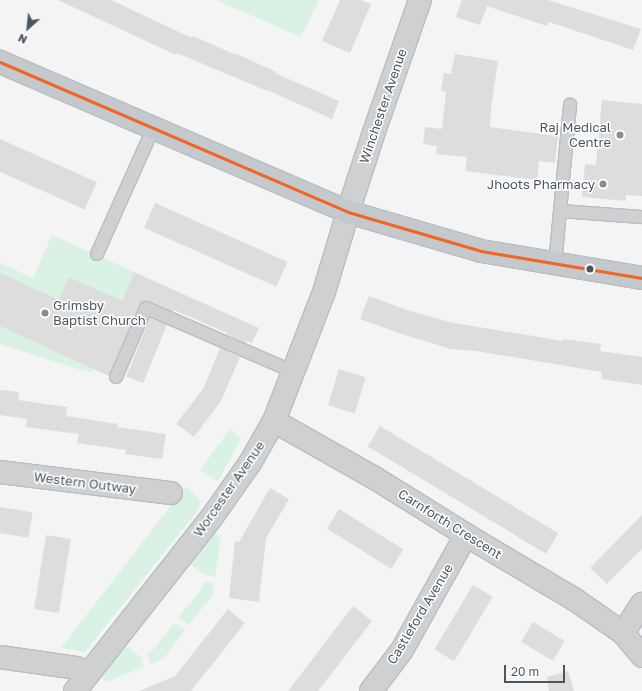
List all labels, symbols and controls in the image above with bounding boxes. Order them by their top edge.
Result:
north arrow [8,8,48,48]
text: N [16,31,29,47]
street label: Winchester Avenue [356,47,410,165]
place label: Raj Medical Centre [539,120,611,151]
marker: Raj Medical Centre [614,129,626,141]
place label: Jhoots Pharmacy [487,176,595,192]
marker: Jhoots Pharmacy [598,179,608,189]
unlabelled marker [585,264,595,274]
place label: Grimsby Baptist Church [53,298,146,329]
marker: Grimsby Baptist Church [40,308,50,318]
street label: Worcester Avenue [190,438,268,540]
street label: Western Outway [33,469,137,497]
street label: Carnforth Crescent [395,486,505,562]
street label: Castleford Avenue [384,561,456,667]
scale bar [506,657,567,683]
text: 20 m [511,664,539,679]

